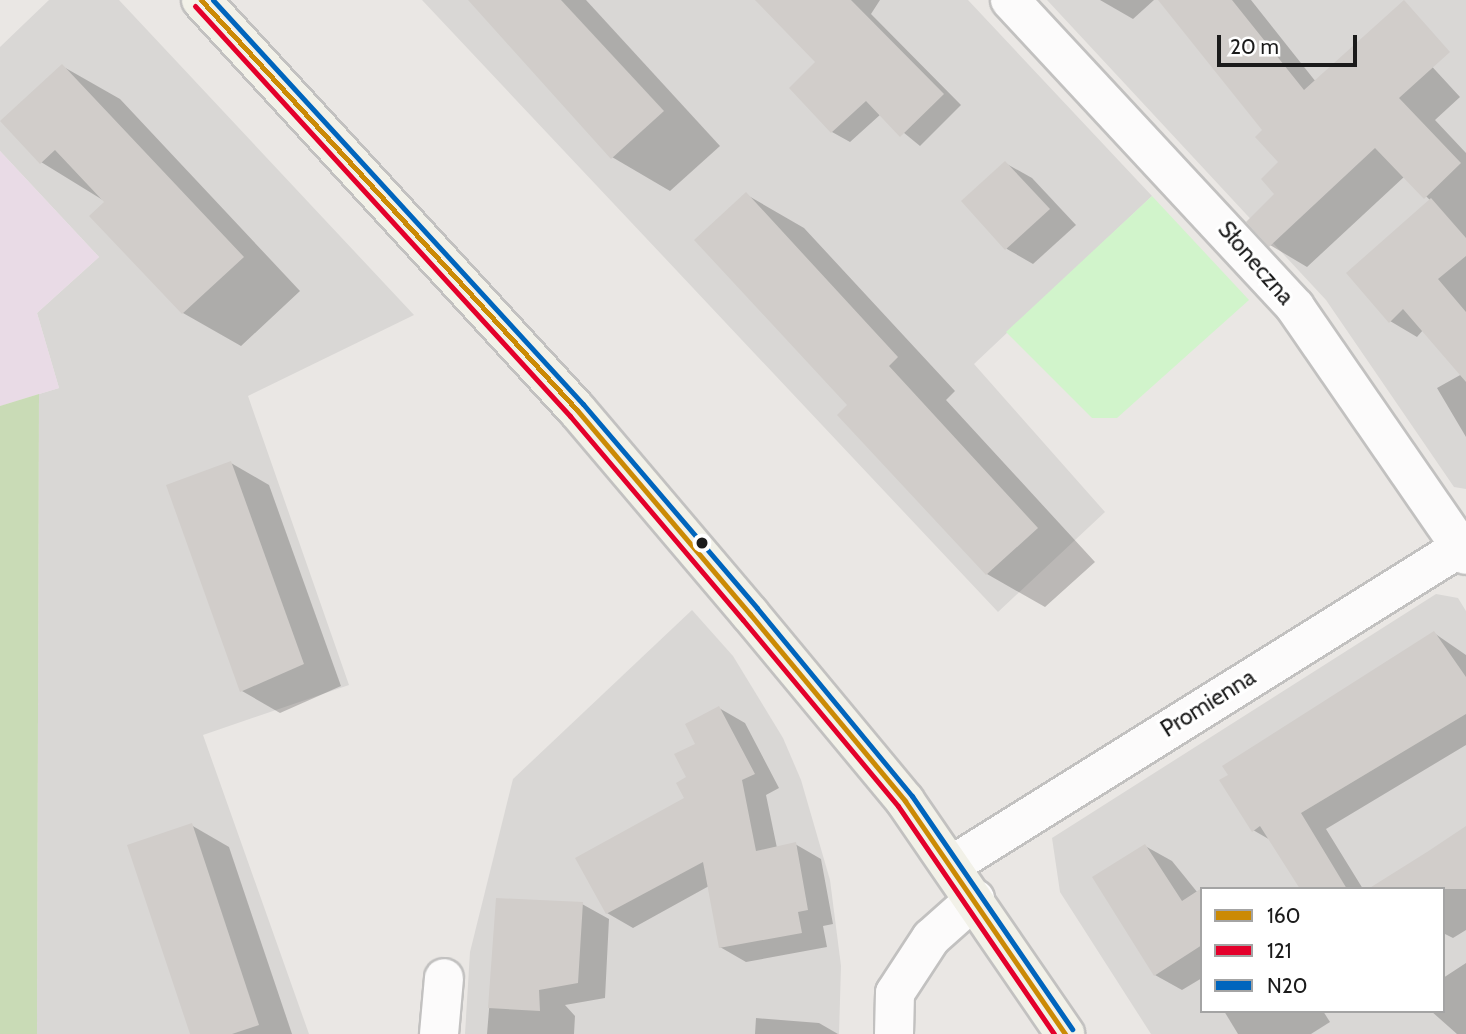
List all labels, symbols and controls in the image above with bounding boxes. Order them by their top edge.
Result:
scale bar [1221,21,1361,65]
text: 20 m [1230,34,1279,59]
street label: Słoneczna [1212,216,1300,310]
unlabelled marker [695,536,709,550]
street label: Promienna [1156,663,1260,743]
legend [1200,887,1445,1013]
text: 160 [1267,903,1300,928]
text: 121 [1267,938,1292,963]
text: N20 [1267,973,1307,998]

